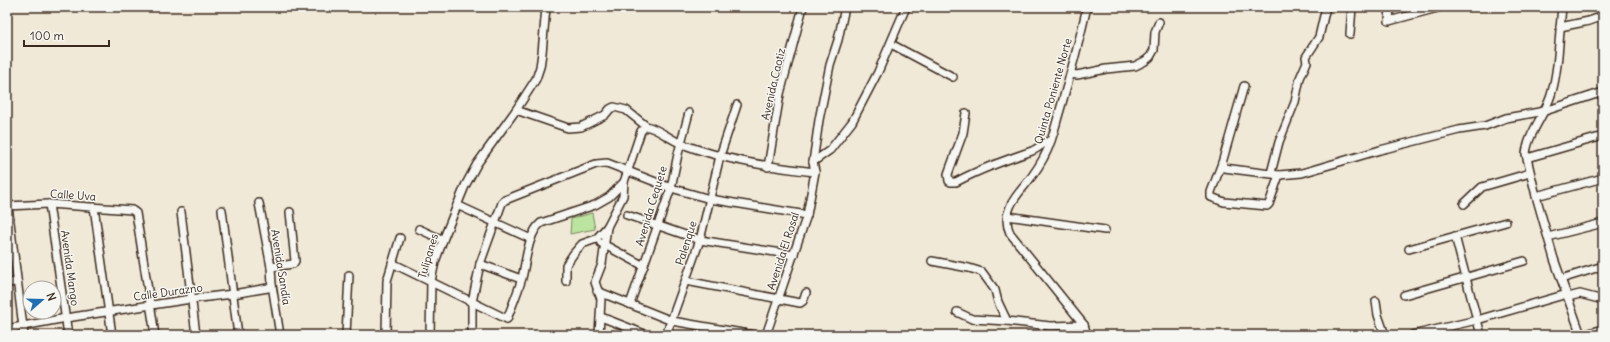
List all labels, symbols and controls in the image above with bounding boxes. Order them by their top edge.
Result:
scale bar [24,22,109,48]
text: 100 m [30,28,64,43]
street label: Quinta Poniente Norte [1031,36,1075,146]
street label: Avenida Caotiz [758,47,788,121]
street label: Avenida Cequete [632,164,670,248]
street label: Calle Uva [50,186,96,204]
street label: Avenida El Rosal [764,210,802,292]
street label: Palenque [672,219,700,267]
street label: Avenida Sandía [268,228,294,306]
street label: Avenida Mango [58,229,82,307]
street label: Tulipanes [415,232,441,280]
north arrow [22,280,62,320]
street label: Calle Durazno [133,280,203,304]
text: N [44,291,59,303]

